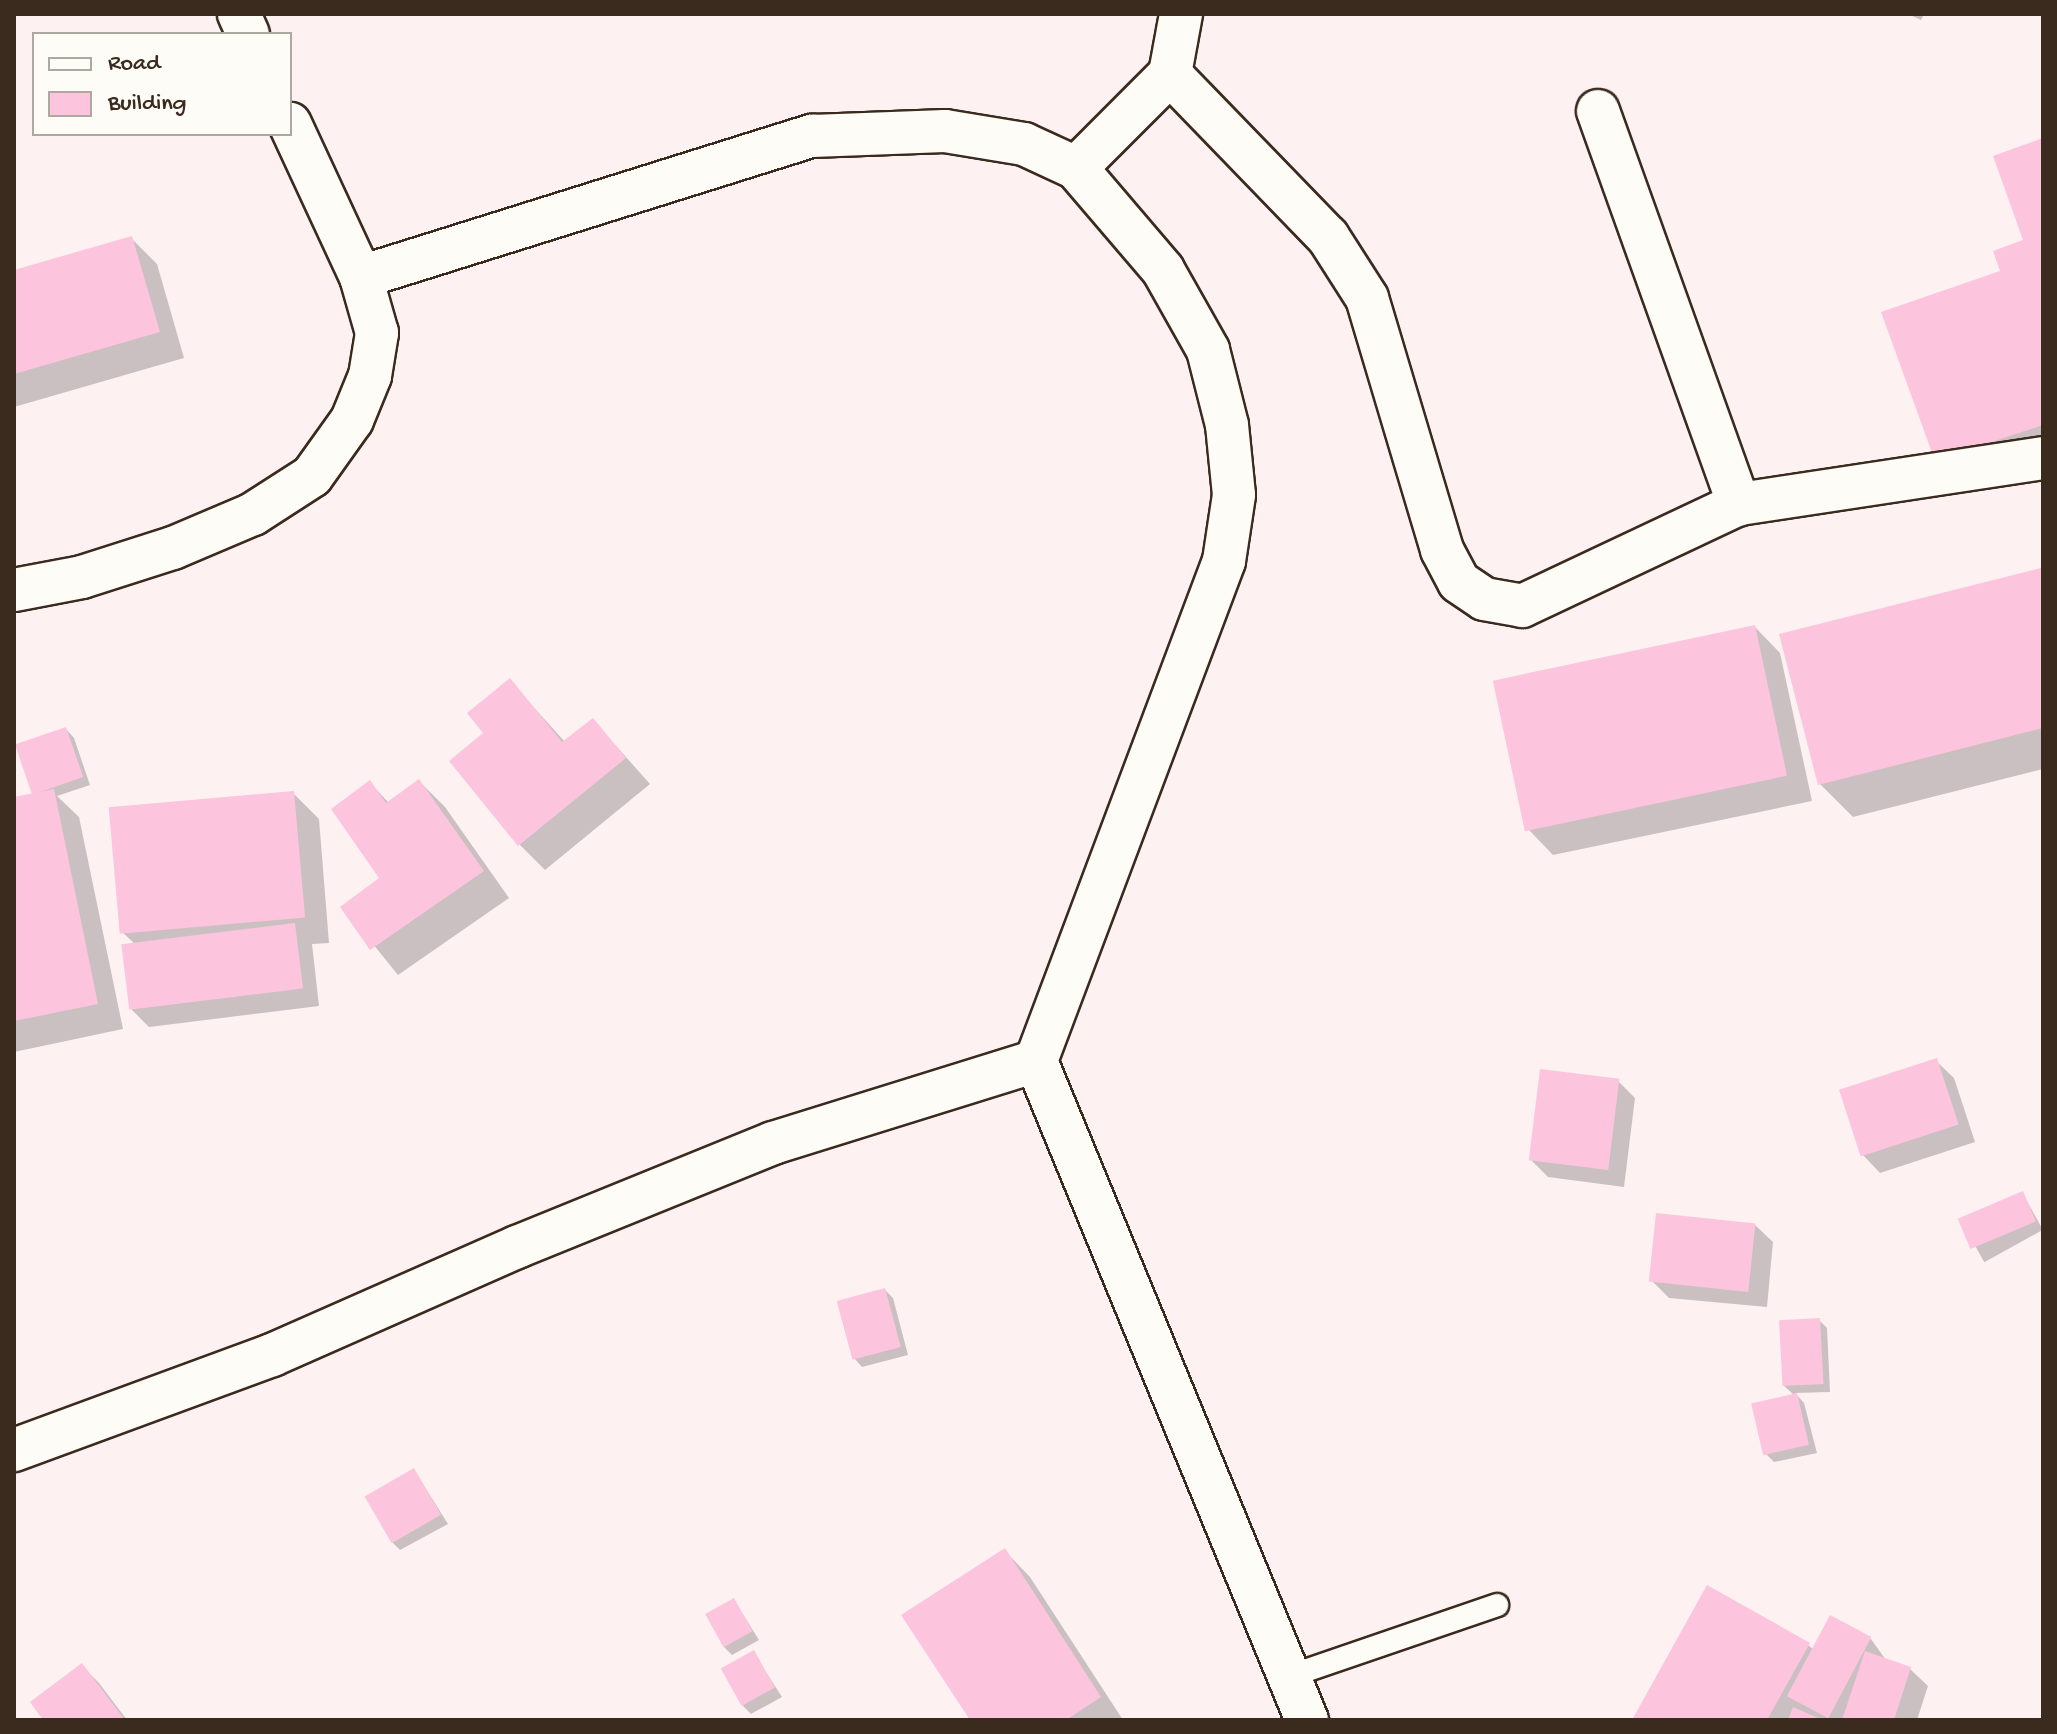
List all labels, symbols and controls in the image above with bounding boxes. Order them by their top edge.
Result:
legend [32,32,292,136]
text: Road [108,50,160,79]
text: Building [108,90,186,119]

